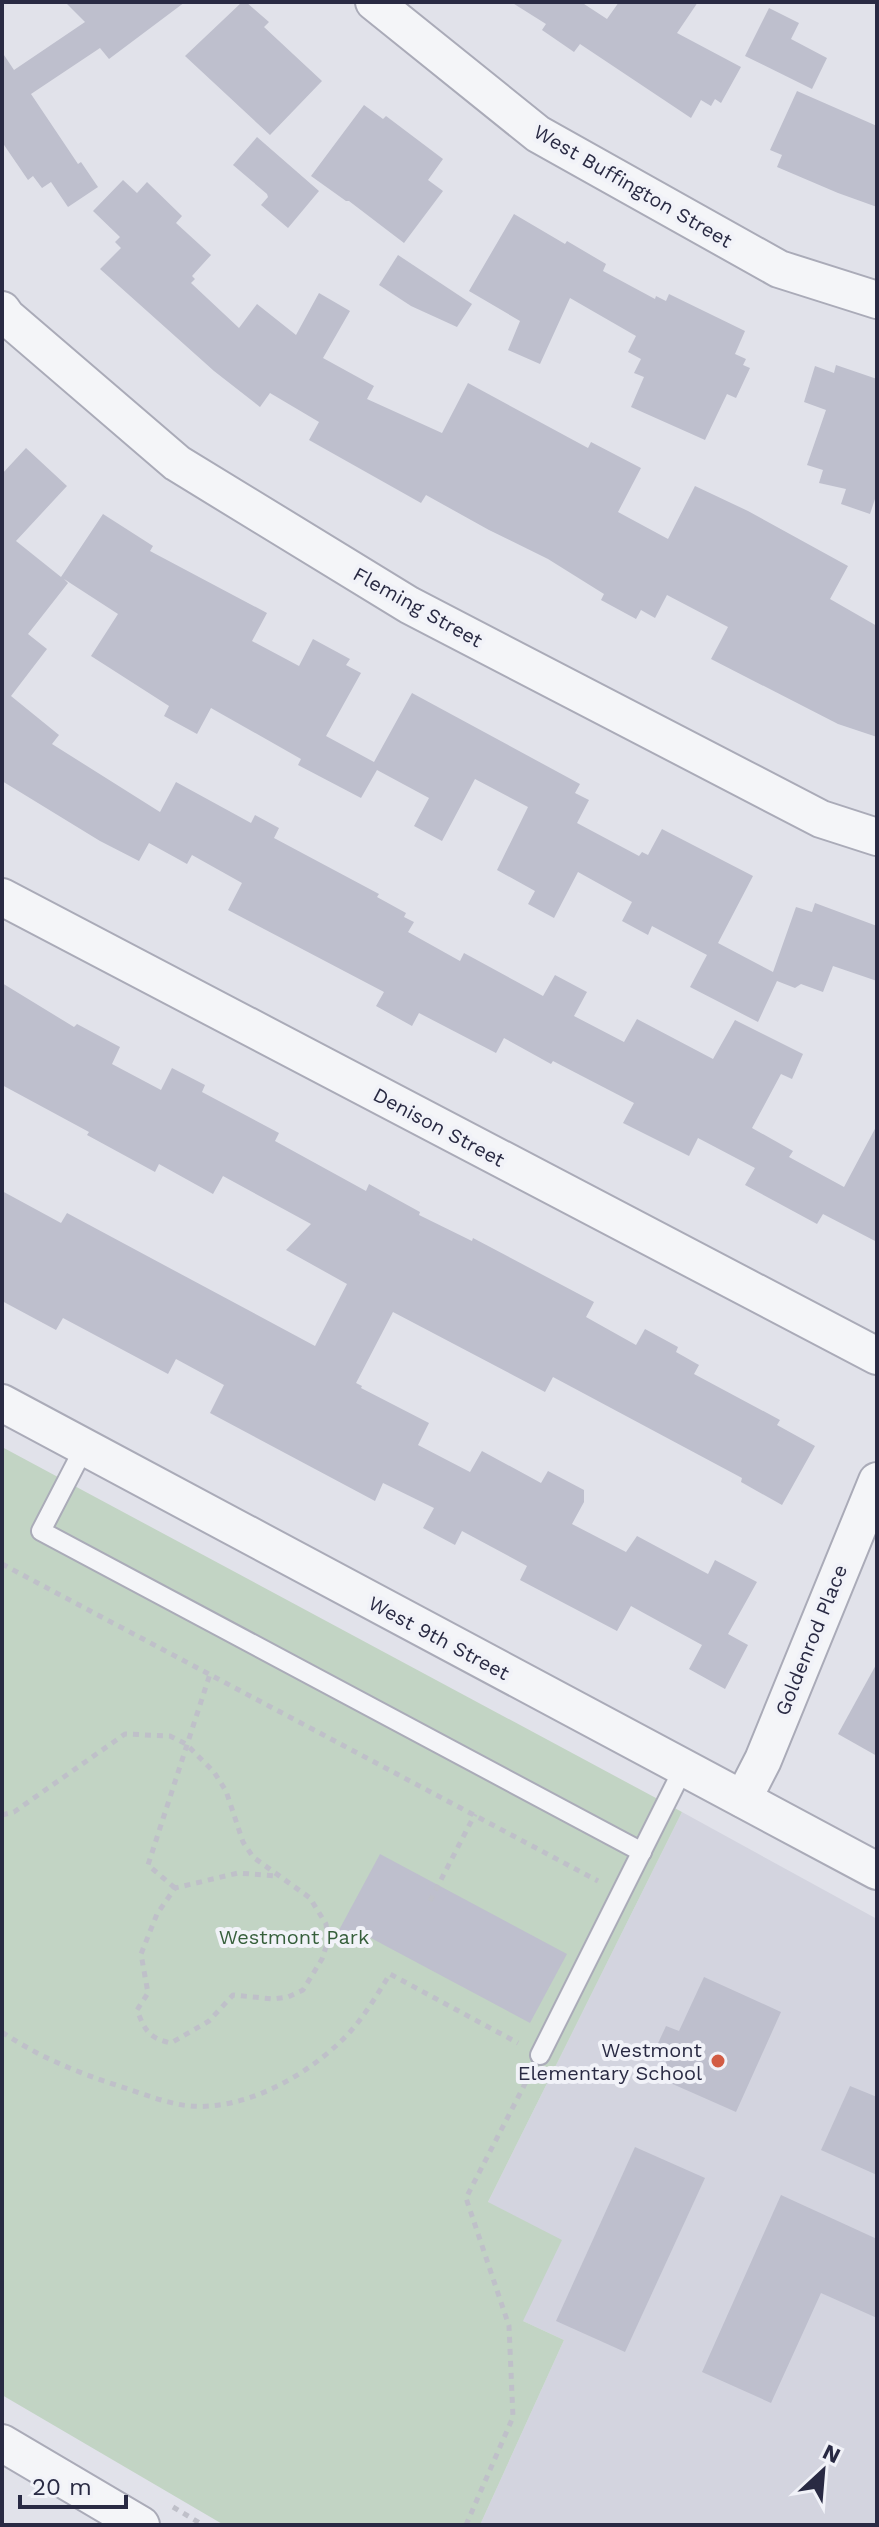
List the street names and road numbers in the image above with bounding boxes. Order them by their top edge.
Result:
street label: West Buffington Street [530,119,737,253]
street label: Fleming Street [349,562,487,653]
street label: Denison Street [369,1082,509,1172]
street label: Goldenrod Place [770,1561,852,1719]
street label: West 9th Street [365,1591,514,1685]

